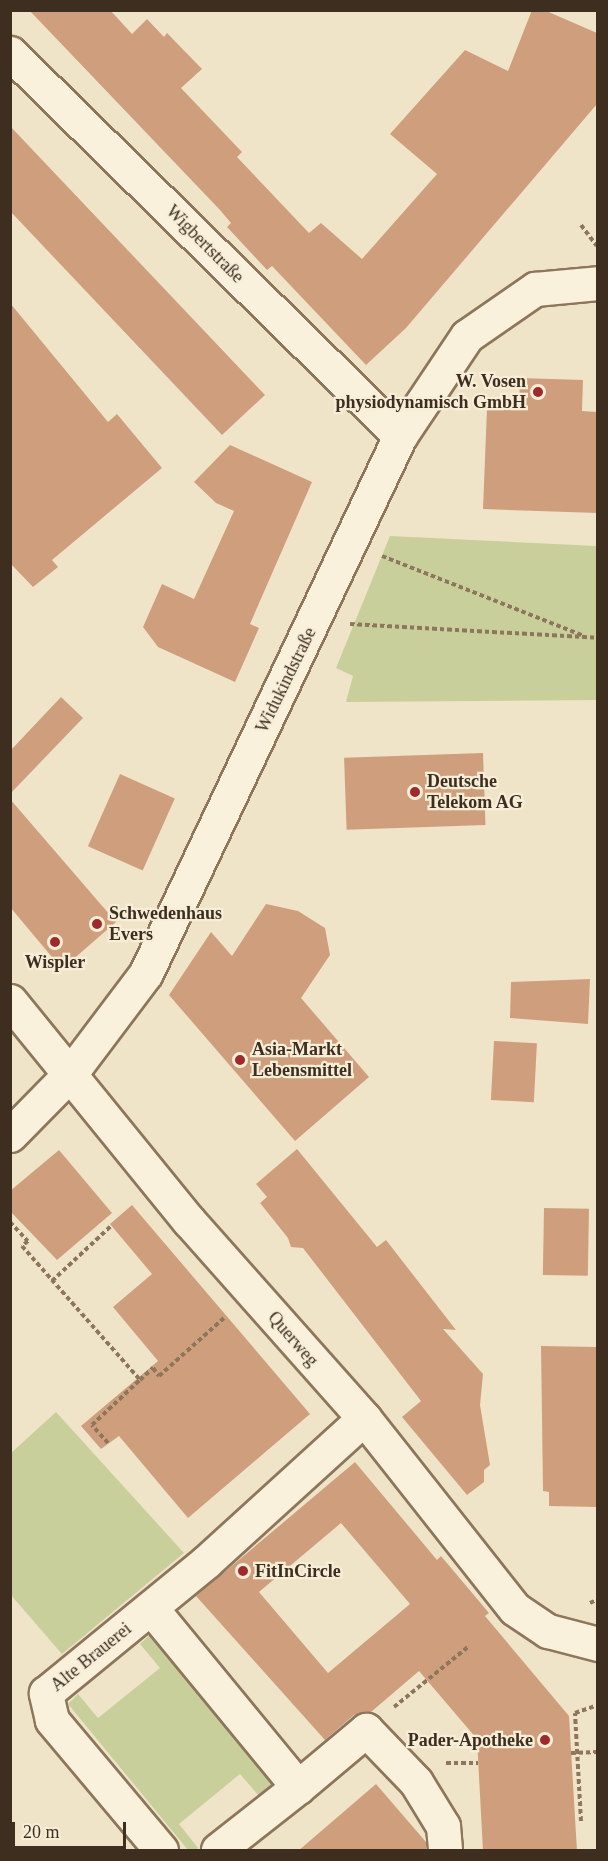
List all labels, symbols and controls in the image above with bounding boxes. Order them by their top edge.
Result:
street label: Wigbertstraße [162,201,248,287]
place label: W. Vosen physiodynamisch GmbH [335,371,526,413]
marker: W. Vosen physiodynamisch GmbH [531,385,545,399]
street label: Widukindstraße [251,624,321,736]
place label: Deutsche Telekom AG [427,771,524,814]
marker: Deutsche Telekom AG [408,785,422,799]
place label: Schwedenhaus Evers [109,903,222,946]
marker: Schwedenhaus Evers [90,917,104,931]
marker: Wispler [48,935,62,949]
place label: Wispler [25,951,85,973]
place label: Asia-Markt Lebensmittel [252,1039,352,1082]
marker: Asia-Markt Lebensmittel [233,1053,247,1067]
street label: Querweg [263,1307,323,1371]
place label: FitInCircle [255,1560,341,1582]
marker: FitInCircle [236,1564,250,1578]
street label: Alte Brauerei [46,1618,136,1696]
place label: Pader-Apotheke [408,1729,533,1751]
marker: Pader-Apotheke [538,1733,552,1747]
scale bar [15,1810,129,1848]
text: 20 m [23,1822,60,1842]

